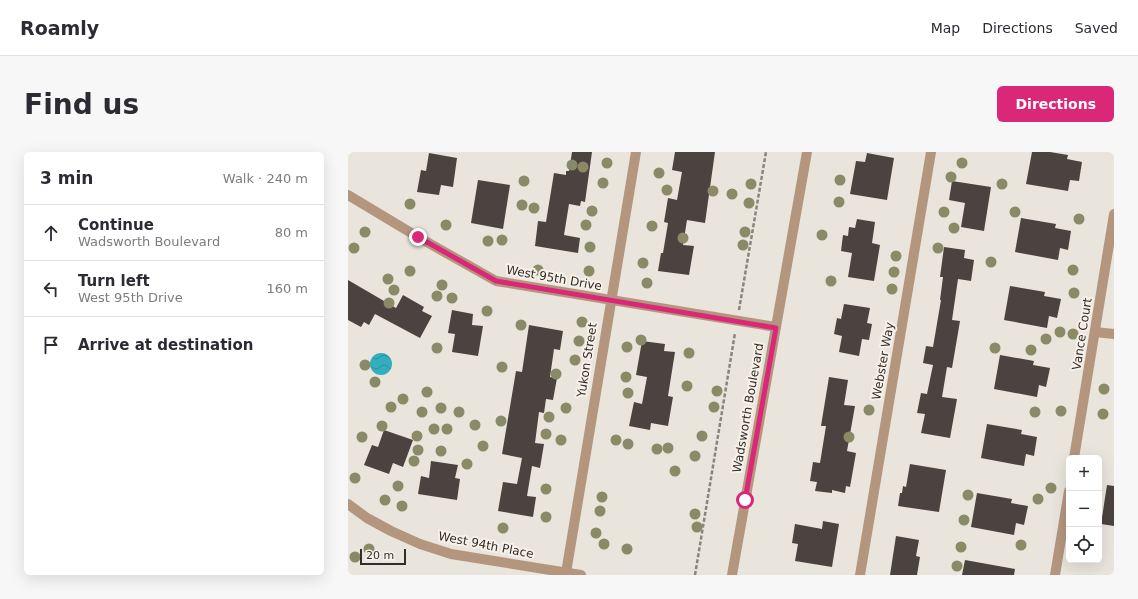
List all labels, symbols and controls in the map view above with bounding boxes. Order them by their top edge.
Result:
text: Roamly [20,17,99,39]
text: Map [931,20,960,36]
text: Directions [982,20,1053,36]
text: Saved [1075,20,1118,36]
button: Directions [997,86,1114,122]
text: Find us [24,88,139,121]
text: 3 min [40,168,93,188]
text: Walk · 240 m [223,171,308,186]
text: Continue [78,216,154,234]
icon: ahead [40,222,62,244]
text: 80 m [275,225,308,240]
route end [409,228,427,246]
text: Wadsworth Boulevard [78,234,220,249]
street label: West 95th Drive [505,263,603,293]
text: Turn left [78,272,150,290]
icon: left [40,278,62,300]
text: 160 m [266,281,308,296]
text: West 95th Drive [78,290,183,305]
street label: Vance Court [1069,297,1095,371]
street label: Yukon Street [574,321,600,399]
street label: Webster Way [869,321,897,401]
icon: arrive [40,334,62,356]
text: Arrive at destination [78,336,253,354]
street label: Wadsworth Boulevard [730,342,766,474]
map controls [1066,455,1102,563]
button: + [1066,455,1102,491]
route start [736,491,754,509]
button: − [1066,491,1102,527]
button: locate [1066,527,1102,563]
street label: West 94th Place [437,529,535,561]
scale bar [360,547,406,566]
text: 20 m [366,549,394,562]

